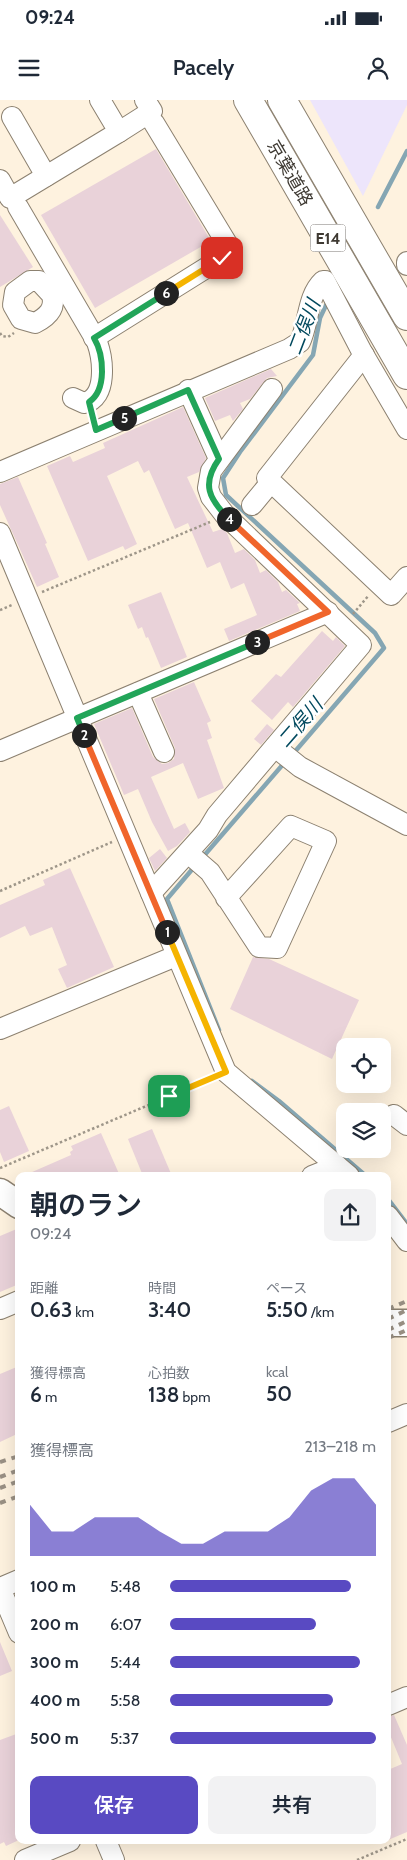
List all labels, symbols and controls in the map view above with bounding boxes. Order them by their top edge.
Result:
text: 09:24 [25,6,75,29]
icon: menu [15,54,43,82]
text: Pacely [173,54,234,81]
icon: person [364,54,392,82]
street label: 京葉道路 [262,136,318,210]
road number: E14 [310,225,346,252]
pin [201,237,243,279]
icon: check [208,244,236,272]
pin: 6 [154,280,178,306]
text: 6 [163,284,170,302]
water label: 二俣川 [283,294,326,358]
pin: 5 [112,406,136,430]
text: 5 [121,409,128,427]
pin: 4 [216,506,242,532]
text: 4 [225,510,234,528]
pin: 3 [244,630,270,654]
text: 3 [254,633,261,651]
water label: 二俣川 [273,692,329,752]
pin: 2 [72,722,96,748]
text: 2 [81,726,88,744]
pin: 1 [154,920,180,944]
text: 1 [165,923,170,941]
map controls [336,1038,391,1158]
button: locate [336,1038,391,1093]
pin [148,1075,190,1117]
icon: arrive [155,1082,183,1110]
button: layers [336,1103,391,1158]
text: 朝のラン [30,1188,142,1222]
button: share [324,1189,376,1241]
text: 09:24 [30,1224,71,1243]
text: 距離 [30,1279,58,1297]
text: 時間 [148,1279,176,1297]
text: ペース [266,1279,307,1297]
text: 0.63 [30,1297,72,1322]
text: 3:40 [148,1297,191,1322]
text: 5:50 [266,1297,308,1322]
text: km [72,1303,94,1321]
text: /km [308,1303,334,1321]
text: kcal [266,1363,288,1381]
text: 獲得標高 [30,1364,86,1382]
text: 心拍数 [148,1364,190,1382]
text: 50 [266,1381,292,1406]
text: 6 [30,1382,42,1407]
text: 138 [148,1382,179,1407]
text: m [42,1388,57,1406]
text: bpm [179,1388,210,1406]
text: 213–218 m [304,1437,376,1456]
text: 獲得標高 [30,1441,94,1460]
text: 100 m [30,1577,76,1596]
text: 5:48 [110,1577,141,1596]
text: 200 m [30,1615,79,1634]
text: 6:07 [110,1615,141,1634]
text: 300 m [30,1653,79,1672]
text: 5:44 [110,1653,140,1672]
text: 400 m [30,1691,80,1710]
text: 5:58 [110,1691,140,1710]
text: 500 m [30,1729,79,1748]
text: 5:37 [110,1729,139,1748]
button: 保存 [30,1776,198,1834]
button: 共有 [208,1776,376,1834]

